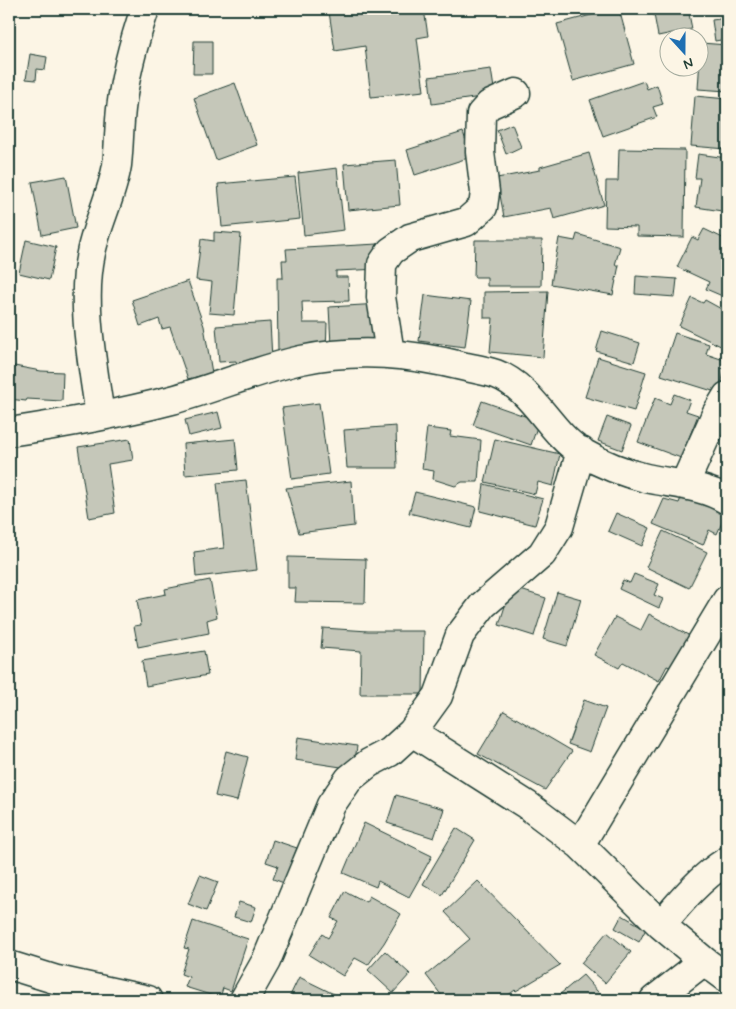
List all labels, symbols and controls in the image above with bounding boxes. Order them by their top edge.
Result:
north arrow [658,28,708,78]
text: N [681,53,696,73]

